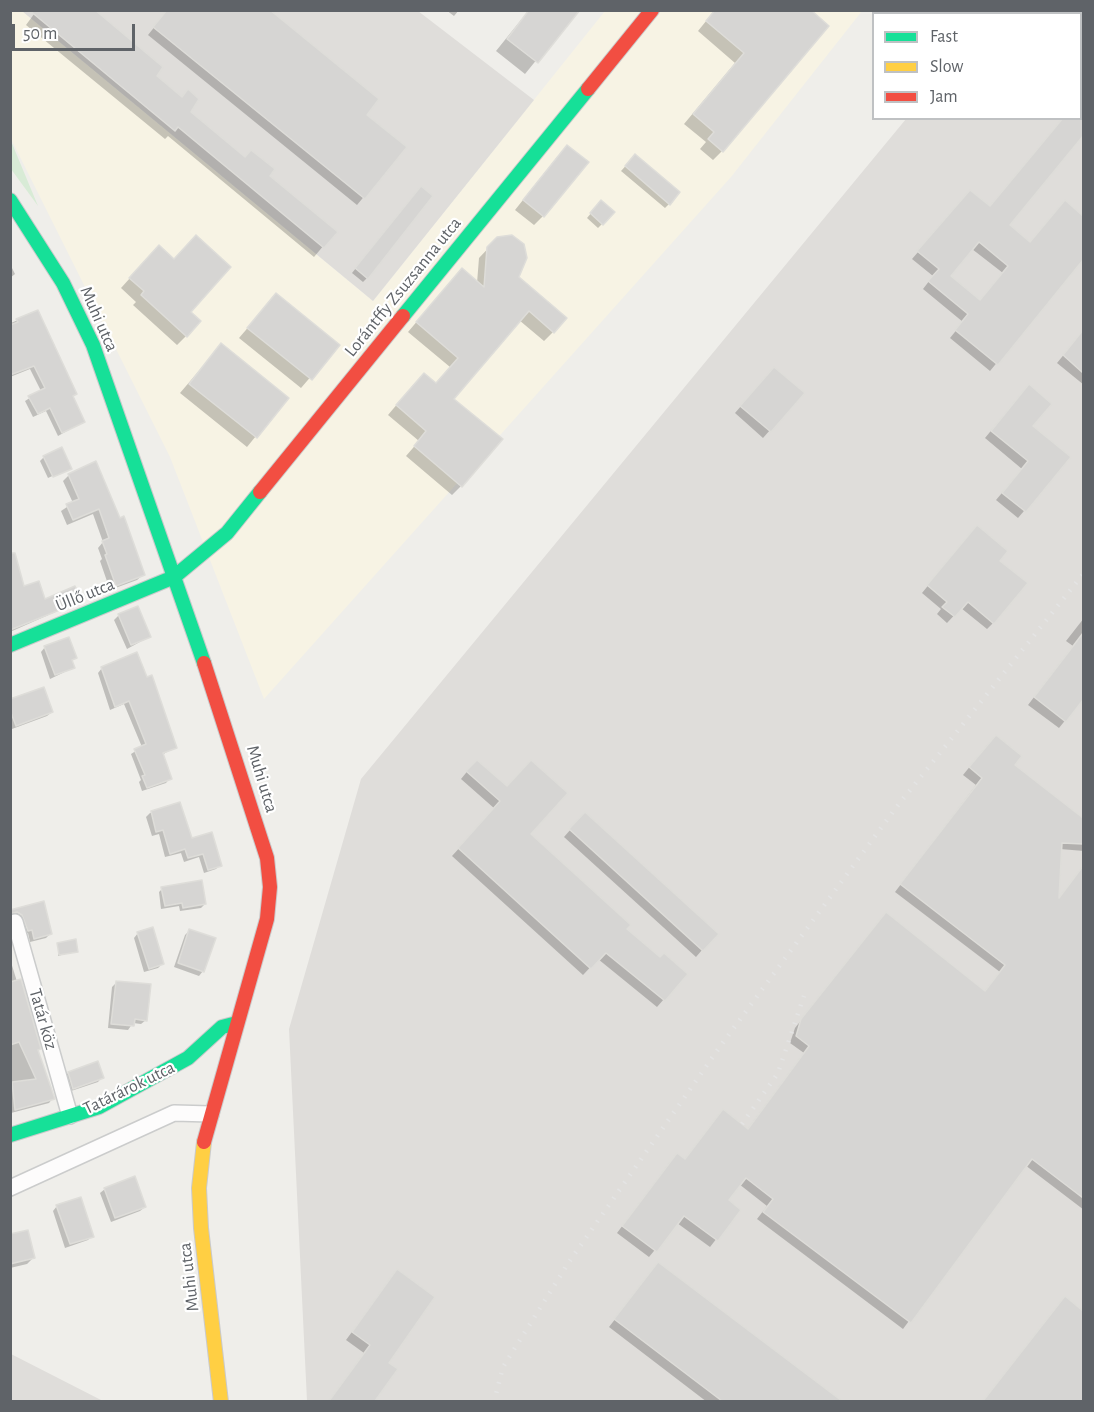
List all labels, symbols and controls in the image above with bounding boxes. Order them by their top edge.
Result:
scale bar [15,12,138,50]
legend [872,12,1082,120]
text: 50 m [23,25,57,43]
text: Fast [930,28,958,46]
text: Slow [930,58,963,76]
text: Jam [930,88,958,106]
street label: Lorántffy Zsuzsanna utca [340,213,466,361]
street label: Muhi utca [75,283,123,355]
street label: Üllő utca [52,573,118,617]
street label: Muhi utca [242,743,282,815]
street label: Tatár köz [24,986,62,1052]
street label: Tatárárok utca [80,1057,178,1119]
street label: Muhi utca [174,1241,204,1313]

